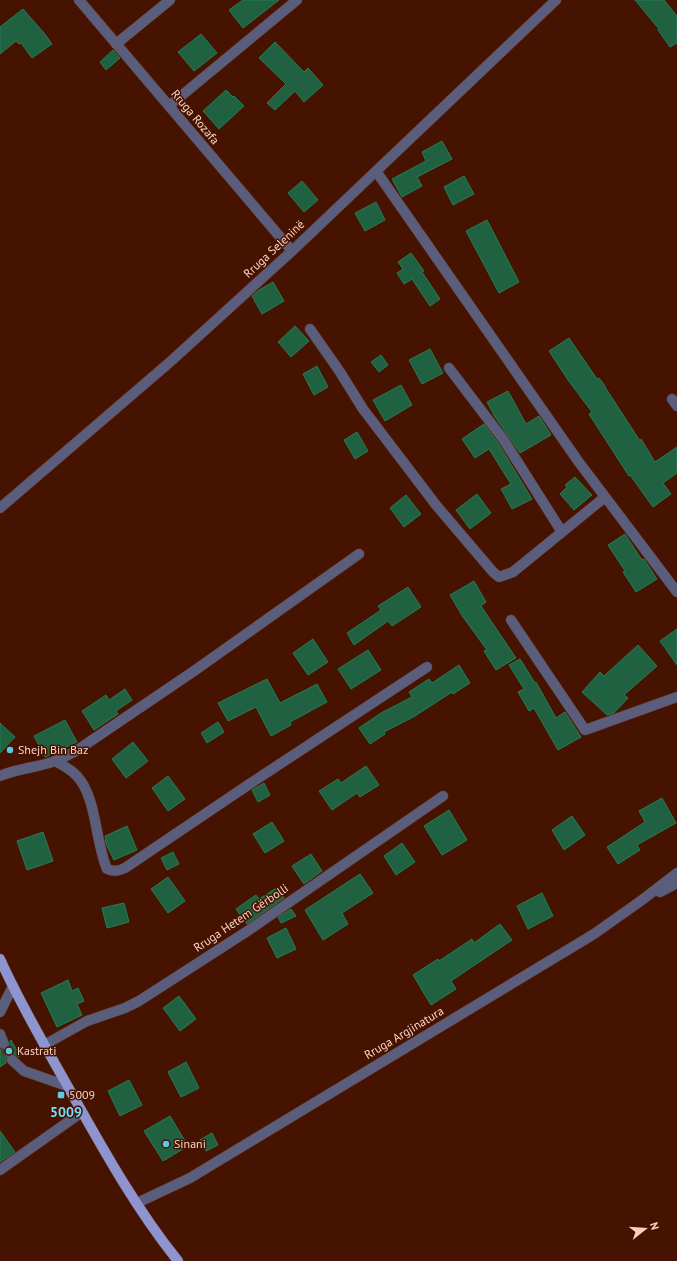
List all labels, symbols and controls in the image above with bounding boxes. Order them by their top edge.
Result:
street label: Rruga Rozafa [168,86,223,147]
street label: Rruga Seleninë [240,217,307,281]
place label: Shejh Bin Baz [18,742,88,757]
marker: Shejh Bin Baz [5,745,15,755]
street label: Rruga Hetem Gërbolli [191,880,291,955]
street label: Rruga Argjinatura [361,1003,446,1062]
place label: Kastrati [17,1043,56,1058]
marker: Kastrati [4,1046,14,1056]
place label: 5009 [69,1087,95,1102]
marker: 5009 [56,1090,66,1100]
district label: 5009 [50,1103,82,1121]
place label: Sinani [174,1136,206,1151]
marker: Sinani [161,1139,171,1149]
north arrow [625,1209,665,1249]
text: N [647,1221,662,1232]

